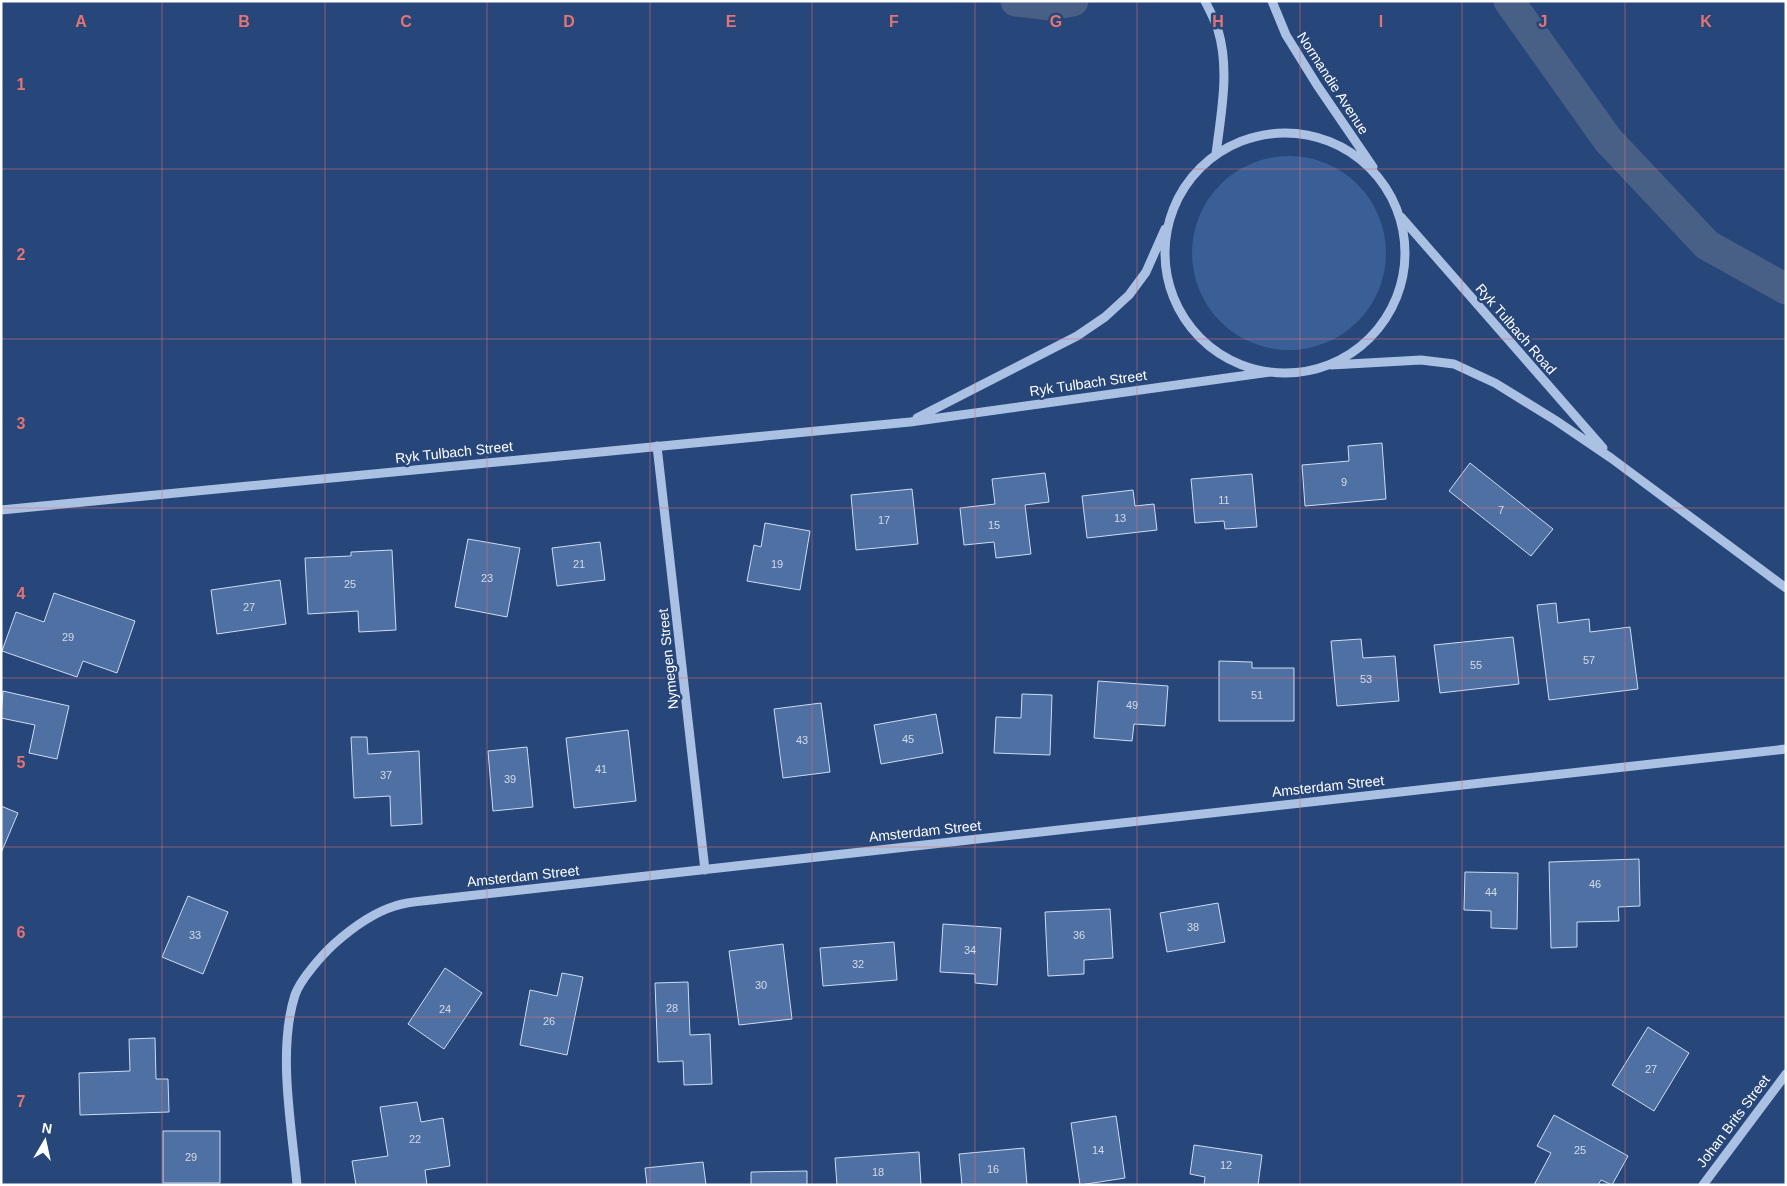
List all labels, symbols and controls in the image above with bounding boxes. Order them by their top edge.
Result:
text: A [75,13,87,30]
text: B [238,13,250,30]
text: C [400,13,412,30]
text: D [563,13,575,30]
text: E [726,13,737,30]
text: F [889,13,899,30]
text: G [1050,13,1062,30]
text: H [1212,13,1224,30]
text: I [1379,13,1383,30]
text: J [1539,13,1547,30]
text: K [1700,13,1712,30]
street label: Normandie Avenue [1294,29,1372,137]
text: 1 [17,76,26,93]
text: 2 [17,246,26,263]
street label: Ryk Tulbach Road [1472,281,1560,377]
street label: Ryk Tulbach Street [1028,367,1148,399]
text: 3 [17,415,26,432]
street label: Ryk Tulbach Street [394,438,514,466]
house number: 9 [1341,476,1347,488]
house number: 11 [1218,494,1230,506]
house number: 7 [1498,504,1504,516]
house number: 13 [1114,512,1126,524]
house number: 17 [878,514,890,526]
house number: 15 [988,519,1000,531]
house number: 21 [573,558,585,570]
house number: 19 [771,558,783,570]
house number: 23 [481,572,493,584]
house number: 25 [344,578,356,590]
text: 4 [17,585,26,602]
house number: 27 [243,601,255,613]
street label: Nymegen Street [655,608,681,710]
house number: 29 [62,631,74,643]
house number: 57 [1583,654,1595,666]
house number: 55 [1470,659,1482,671]
house number: 53 [1360,673,1372,685]
house number: 51 [1251,689,1263,701]
house number: 49 [1126,699,1138,711]
house number: 45 [902,733,914,745]
house number: 43 [796,734,808,746]
text: 5 [17,754,26,771]
house number: 41 [595,763,607,775]
house number: 37 [380,769,392,781]
street label: Amsterdam Street [1271,772,1385,800]
house number: 39 [504,773,516,785]
street label: Amsterdam Street [868,817,982,845]
street label: Amsterdam Street [466,862,580,890]
house number: 46 [1589,878,1601,890]
house number: 44 [1485,886,1497,898]
house number: 38 [1187,921,1199,933]
text: 6 [17,924,26,941]
house number: 33 [189,929,201,941]
house number: 36 [1073,929,1085,941]
house number: 34 [964,944,976,956]
house number: 32 [852,958,864,970]
house number: 30 [755,979,767,991]
house number: 28 [666,1002,678,1014]
house number: 24 [439,1003,451,1015]
house number: 26 [543,1015,555,1027]
house number: 27 [1645,1063,1657,1075]
street label: Johan Brits Street [1693,1072,1773,1170]
text: 7 [17,1093,26,1110]
north arrow [20,1116,70,1166]
text: N [41,1119,53,1137]
house number: 22 [409,1133,421,1145]
house number: 14 [1092,1144,1104,1156]
house number: 25 [1574,1144,1586,1156]
house number: 29 [185,1151,197,1163]
house number: 12 [1220,1159,1232,1171]
house number: 16 [987,1163,999,1175]
house number: 18 [872,1166,884,1178]

